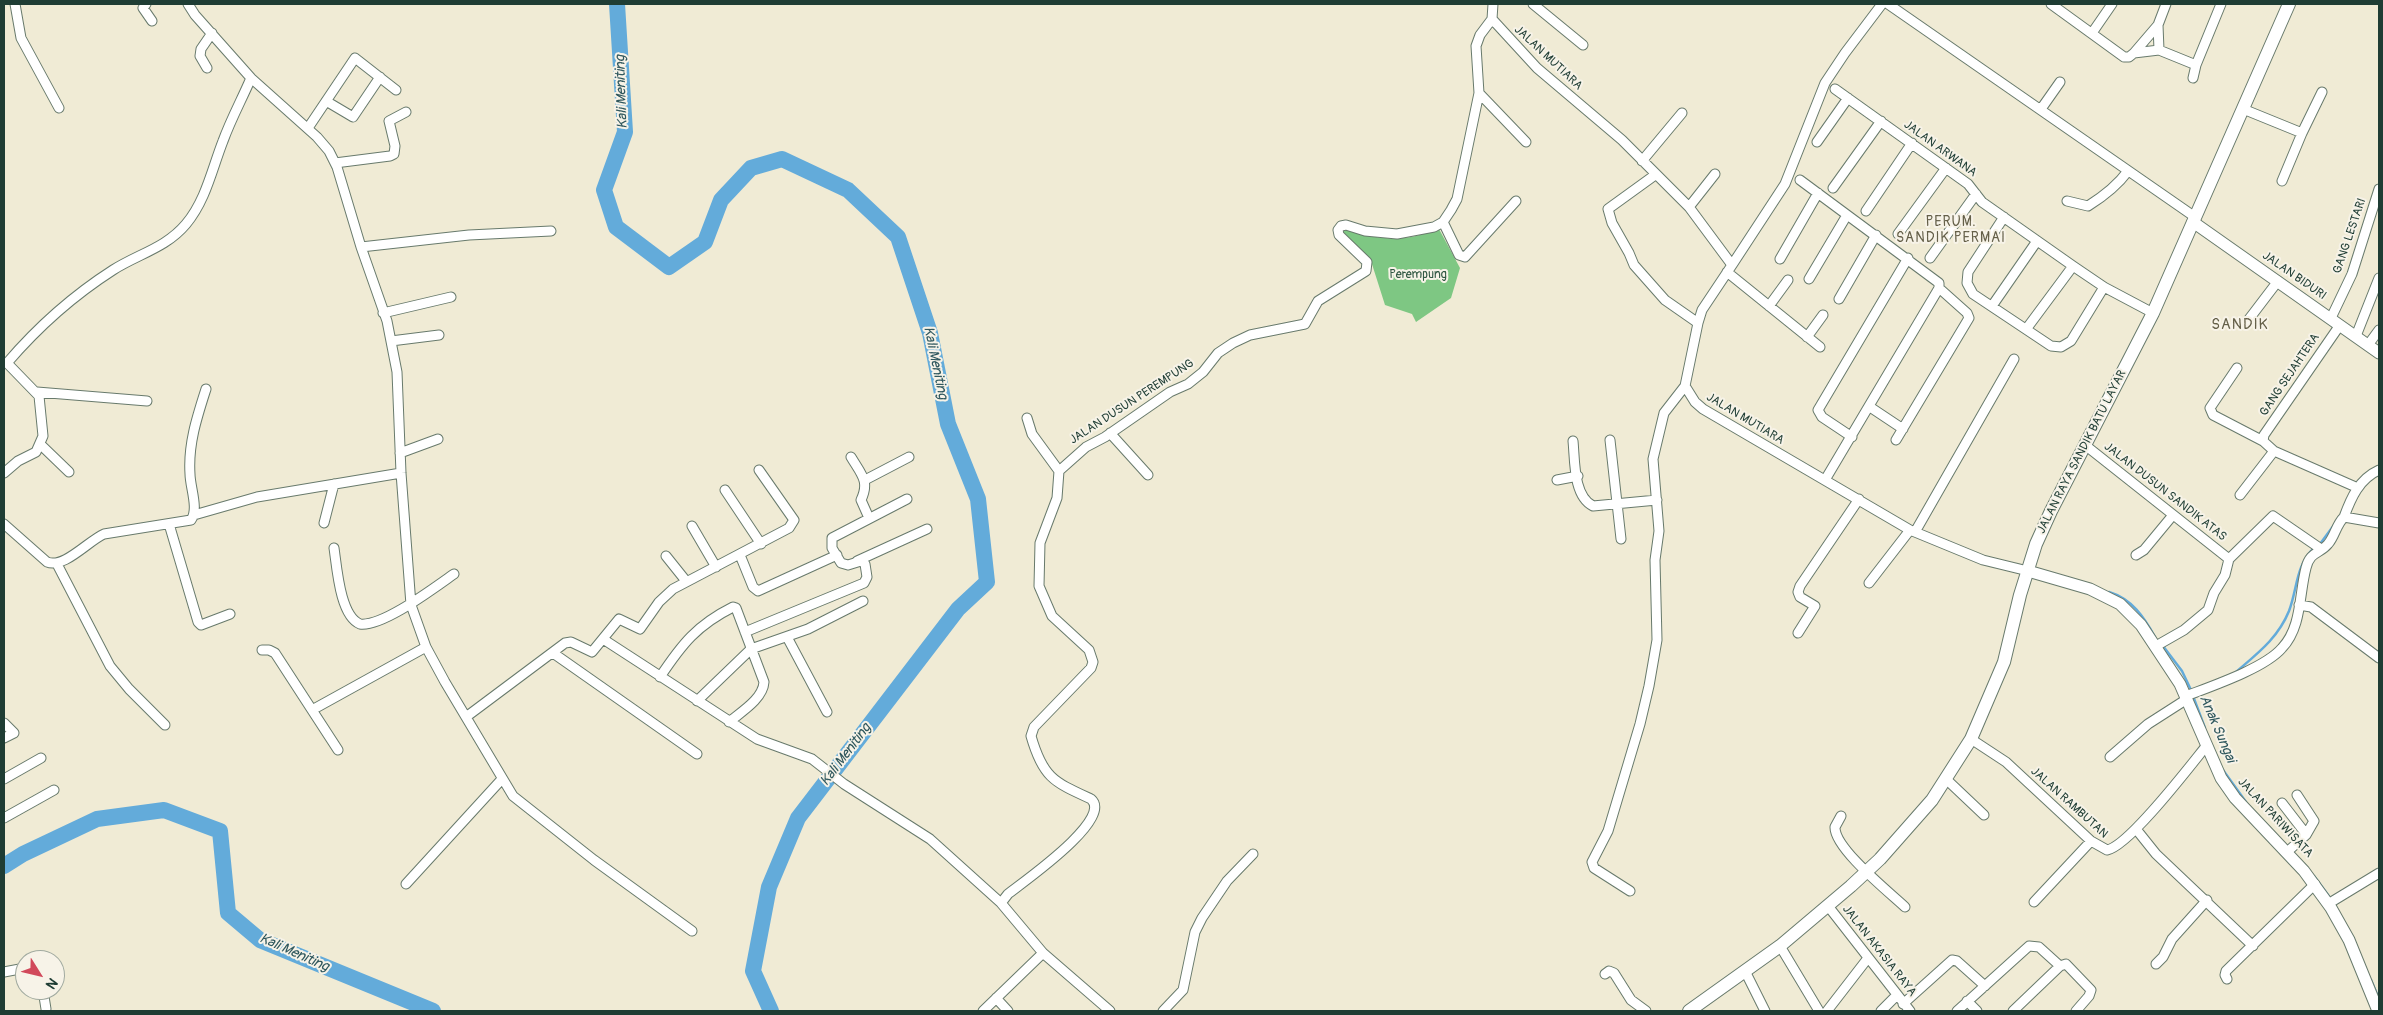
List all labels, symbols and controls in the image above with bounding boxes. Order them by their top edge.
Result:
street label: JALAN MUTIARA [1511,23,1585,93]
water label: Kali Meniting [612,55,632,129]
street label: JALAN ARWANA [1901,118,1979,180]
street label: GANG LESTARI [2330,196,2370,276]
district label: PERUM. SANDIK PERMAI [1894,214,2008,246]
street label: JALAN BIDURI [2259,249,2329,303]
park label: Perempung [1389,268,1447,282]
district label: SANDIK [2211,316,2269,334]
water label: Kali Meniting [919,325,951,401]
street label: GANG SEJAHTERA [2257,331,2323,419]
street label: JALAN DUSUN PEREMPUNG [1067,356,1197,448]
street label: JALAN RAYA SANDIK BATU LAYAR [2034,368,2130,536]
street label: JALAN MUTIARA [1704,390,1786,448]
street label: JALAN DUSUN SANDIK ATAS [2101,440,2229,544]
water label: Anak Sungai [2195,693,2239,765]
water label: Kali Meniting [817,720,875,790]
street label: JALAN RAMBUTAN [2027,764,2111,842]
street label: JALAN PARIWISATA [2234,775,2316,861]
street label: JALAN AKASIA RAYA [1839,902,1919,1000]
water label: Kali Meniting [257,930,331,976]
north arrow [15,950,65,1000]
text: N [42,975,61,992]

